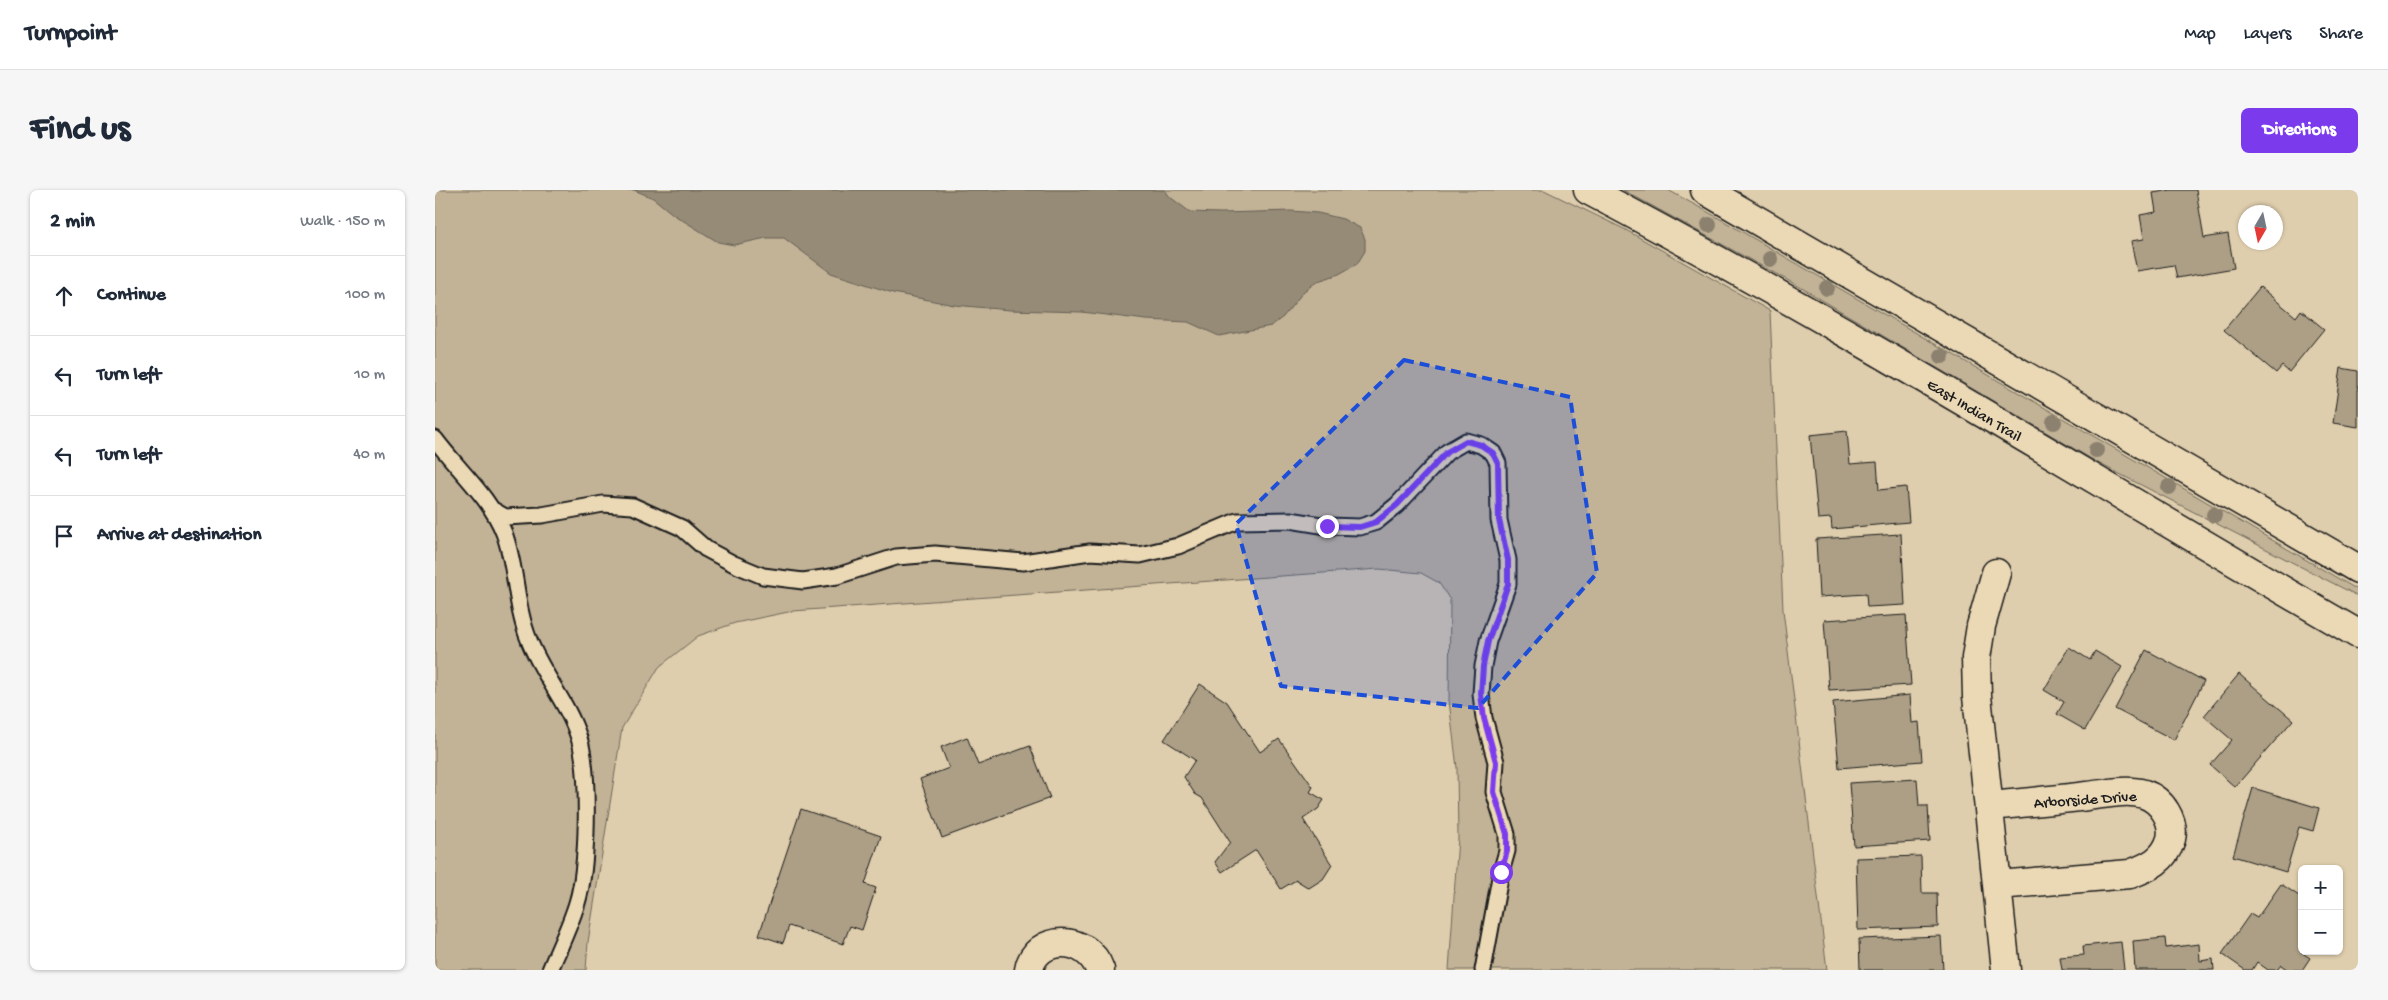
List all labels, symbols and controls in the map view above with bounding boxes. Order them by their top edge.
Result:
text: Turnpoint [25,20,116,49]
text: Map [2184,24,2216,45]
text: Layers [2244,24,2291,45]
text: Share [2319,24,2363,45]
button: Directions [2241,108,2358,153]
text: Find us [30,110,130,151]
north arrow [2238,205,2283,250]
text: 2 min [50,210,95,235]
text: Walk · 150 m [300,213,385,232]
icon: ahead [50,282,78,310]
text: Continue [97,284,166,307]
text: 100 m [345,286,385,305]
icon: left [50,362,78,390]
text: Turn left [97,364,161,387]
text: 10 m [354,366,385,385]
street label: East Indian Trail [1922,376,2024,448]
icon: left [50,442,78,470]
text: Turn left [97,444,161,467]
text: 40 m [353,446,385,465]
route end [1316,515,1339,538]
icon: arrive [50,522,78,550]
text: Arrive at destination [97,524,261,547]
street label: Arborside Drive [2033,788,2138,815]
route start [1490,861,1513,884]
map controls [2298,865,2343,955]
button: + [2298,865,2343,910]
button: − [2298,910,2343,955]

